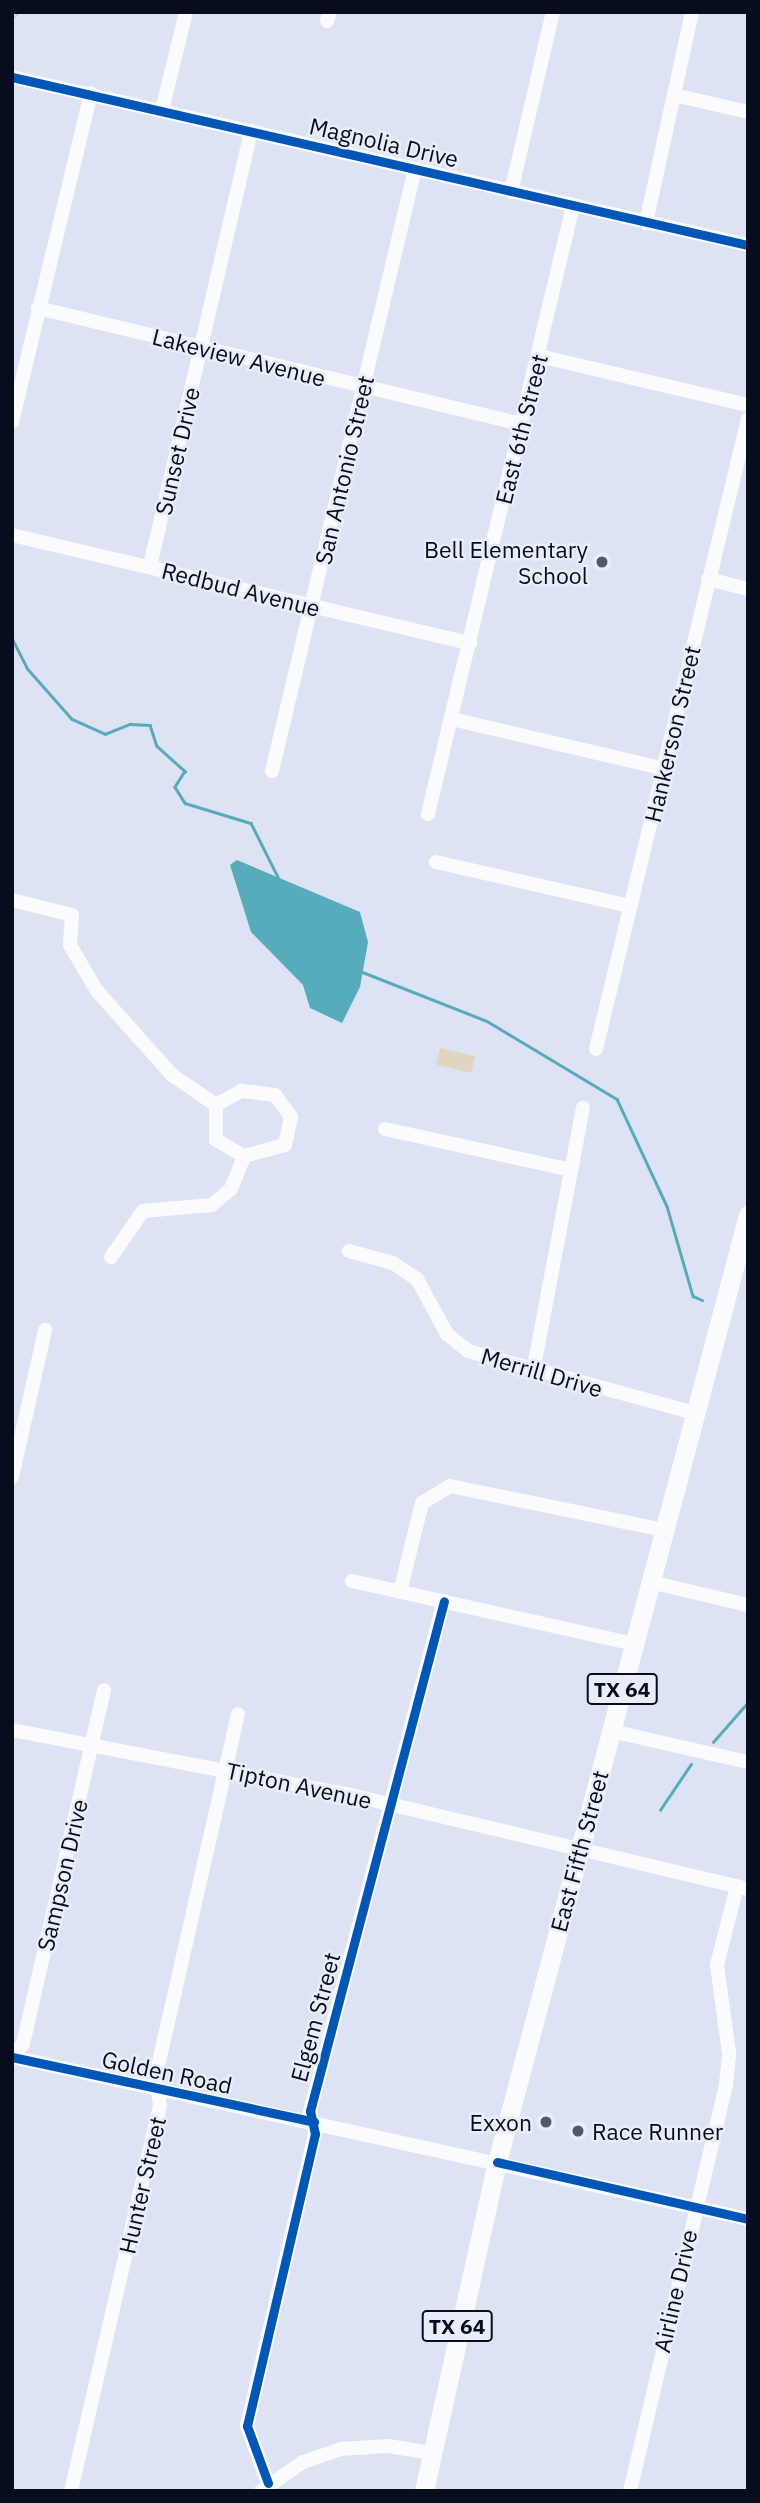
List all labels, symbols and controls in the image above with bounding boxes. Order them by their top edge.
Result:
street label: Magnolia Drive [307,111,461,173]
street label: Lakeview Avenue [150,322,328,392]
street label: East 6th Street [489,351,553,507]
street label: San Antonio Street [309,373,379,567]
street label: Sunset Drive [149,384,205,518]
place label: Bell Elementary School [424,535,588,589]
marker: Bell Elementary School [594,554,610,570]
street label: Redbud Avenue [159,556,323,622]
street label: Hankerson Street [638,643,706,825]
street label: Merrill Drive [478,1341,606,1403]
road number: TX 64 [585,1672,659,1706]
street label: Tipton Avenue [224,1756,374,1814]
street label: East Fifth Street [544,1767,614,1935]
street label: Sampson Drive [31,1796,93,1954]
street label: Elgem Street [284,1949,346,2085]
street label: Golden Road [99,2045,235,2099]
place label: Exxon [470,2108,532,2136]
street label: Hunter Street [113,2114,171,2256]
marker: Exxon [538,2114,554,2130]
place label: Race Runner [592,2117,723,2145]
marker: Race Runner [570,2123,586,2139]
street label: Airline Drive [647,2227,703,2355]
road number: TX 64 [420,2308,494,2344]

